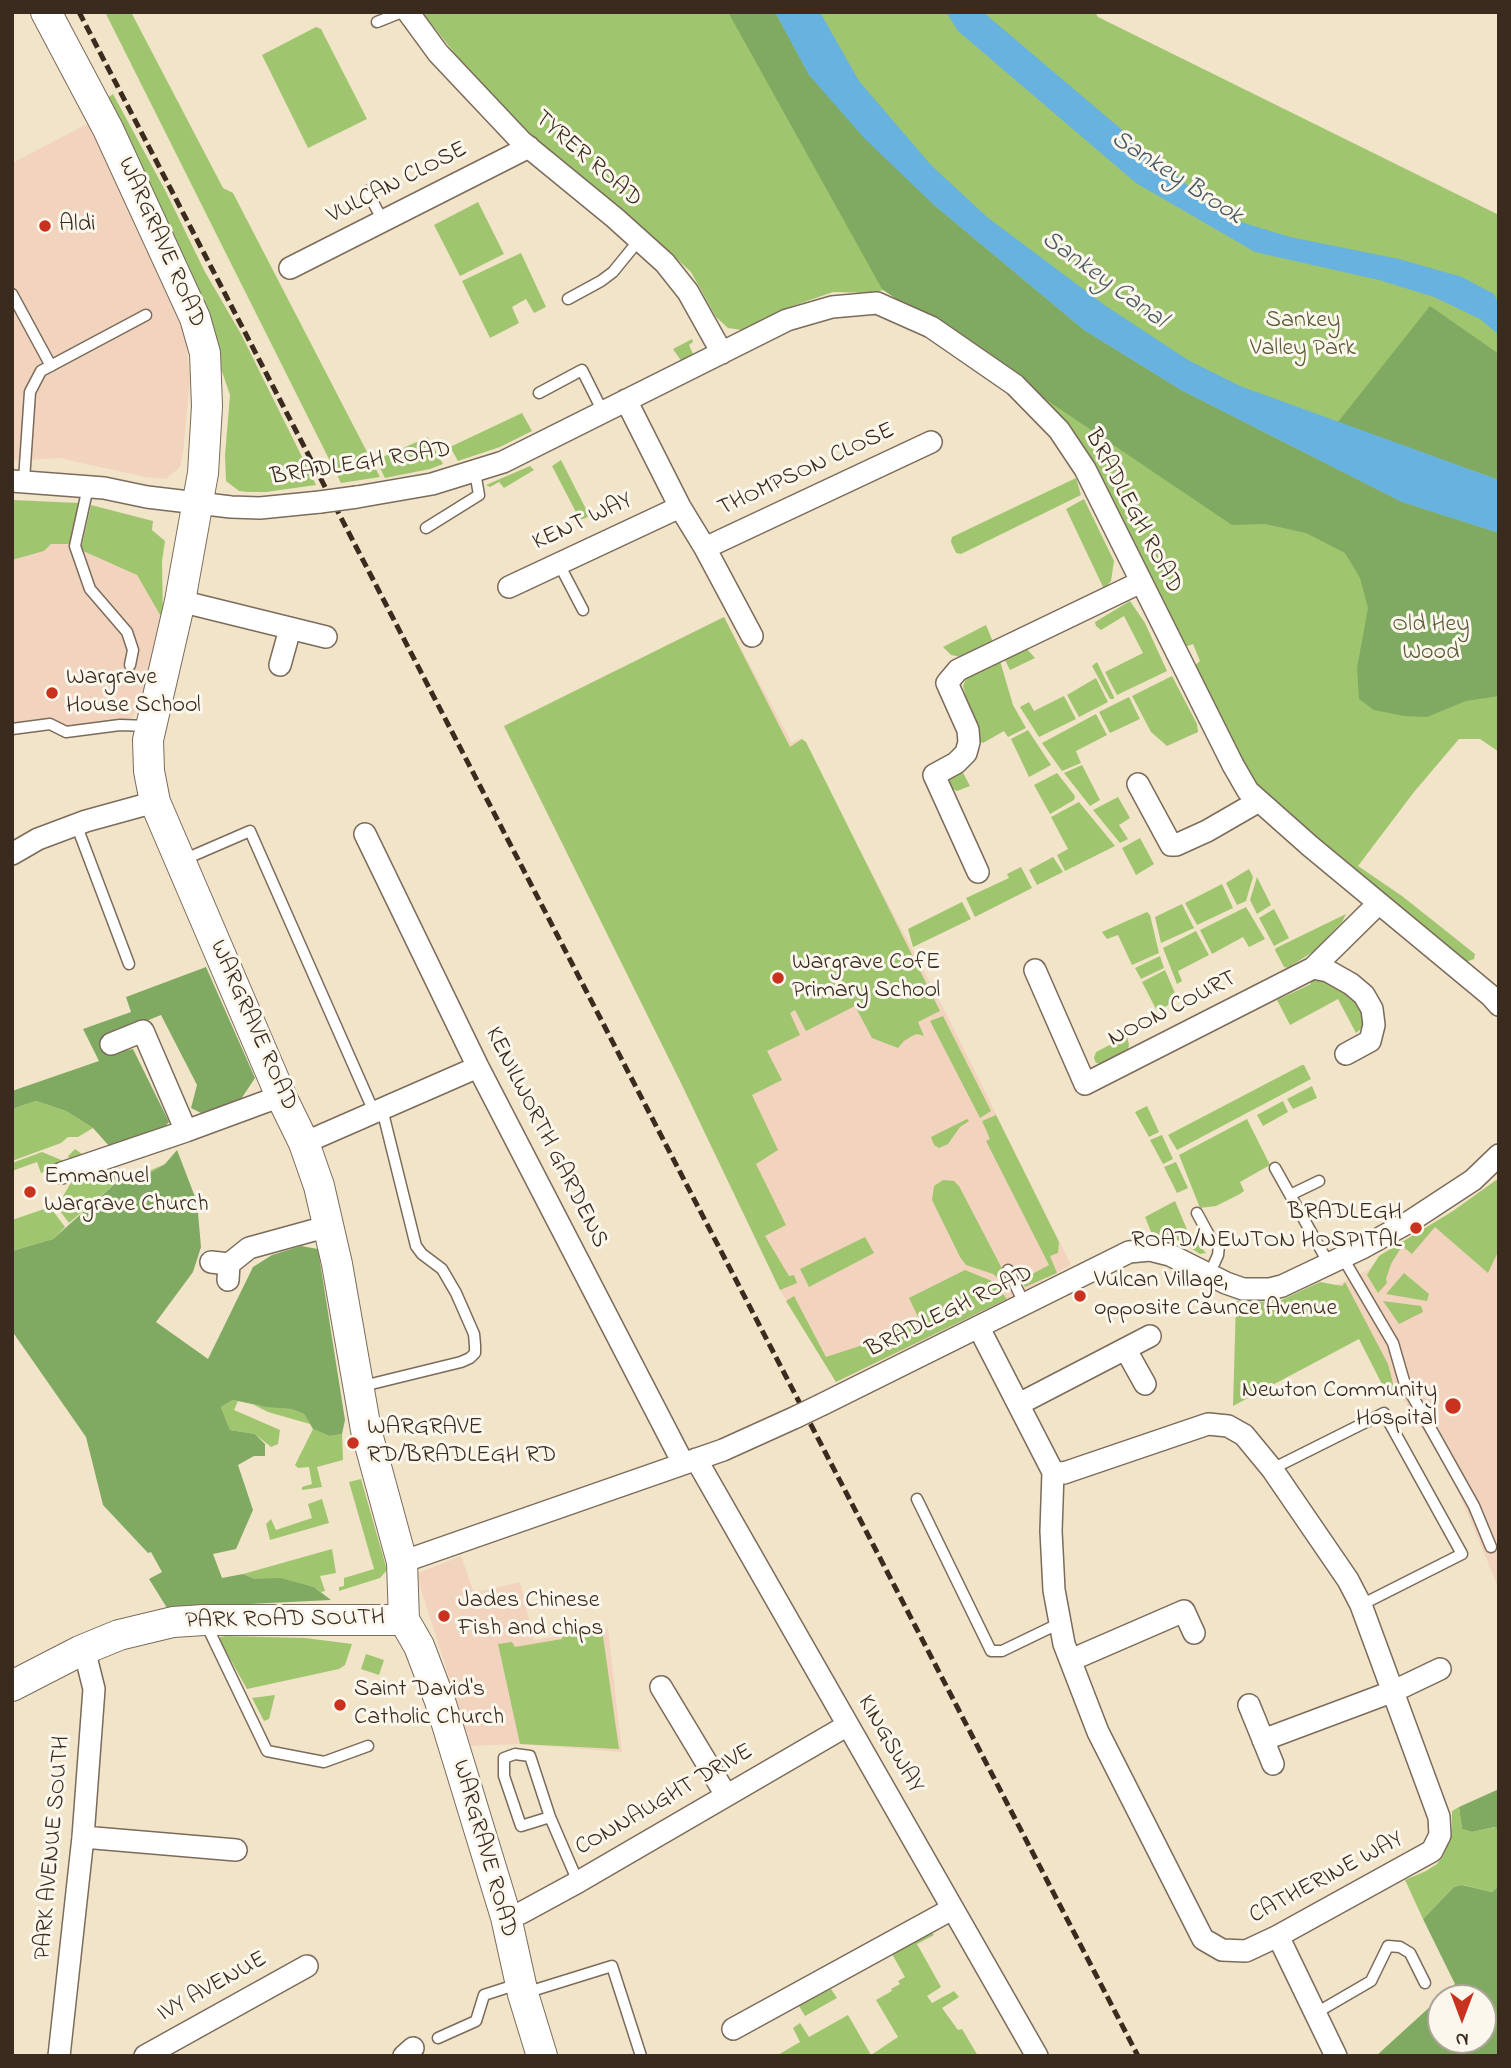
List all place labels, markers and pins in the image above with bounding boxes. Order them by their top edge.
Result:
place label: Aldi [59,212,96,240]
marker: Aldi [37,218,53,234]
place label: Wargrave House School [66,665,201,721]
marker: Wargrave House School [44,685,60,701]
place label: Wargrave CofE Primary School [792,950,940,1006]
marker: Wargrave CofE Primary School [770,970,786,986]
place label: Emmanuel Wargrave Church [44,1164,209,1220]
marker: Emmanuel Wargrave Church [22,1184,38,1200]
place label: BRADLEGH ROAD/NEWTON HOSPITAL [1131,1200,1402,1256]
marker: BRADLEGH ROAD/NEWTON HOSPITAL [1408,1220,1424,1236]
place label: Vulcan Village, opposite Caunce Avenue [1094,1268,1337,1324]
marker: Vulcan Village, opposite Caunce Avenue [1072,1288,1088,1304]
place label: Newton Community Hospital [1242,1378,1437,1434]
marker: Newton Community Hospital [1443,1396,1463,1416]
place label: WARGRAVE RD/BRADLEGH RD [367,1415,556,1471]
marker: WARGRAVE RD/BRADLEGH RD [345,1435,361,1451]
place label: Jades Chinese Fish and chips [458,1588,603,1644]
marker: Jades Chinese Fish and chips [436,1608,452,1624]
place label: Saint David's Catholic Church [354,1677,504,1733]
marker: Saint David's Catholic Church [332,1697,348,1713]

